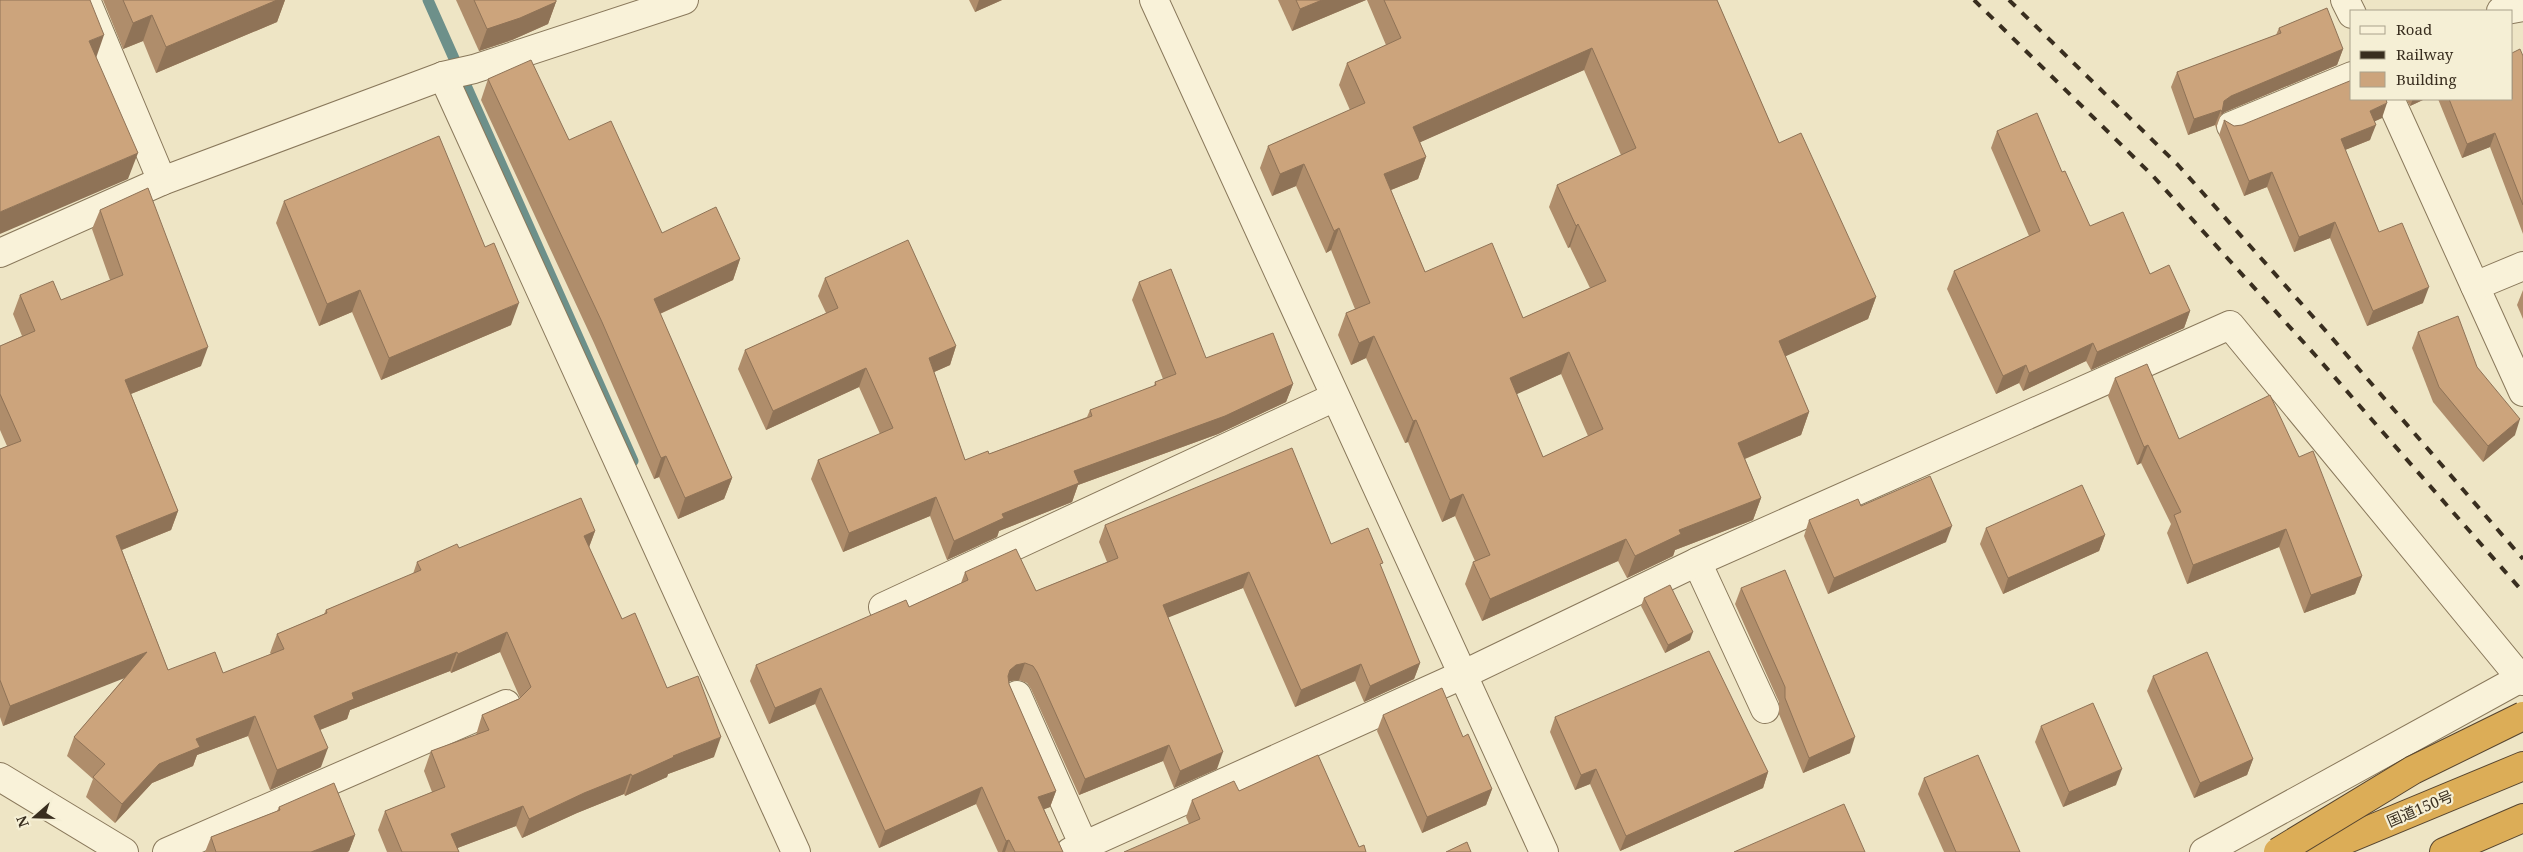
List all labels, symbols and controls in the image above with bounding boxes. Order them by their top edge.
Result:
legend [2350,10,2513,100]
text: Road [2396,19,2432,39]
text: Railway [2396,44,2454,64]
text: Building [2396,69,2457,89]
street label: 国道150号 [2383,785,2456,831]
north arrow [10,792,60,842]
text: N [11,813,33,830]

